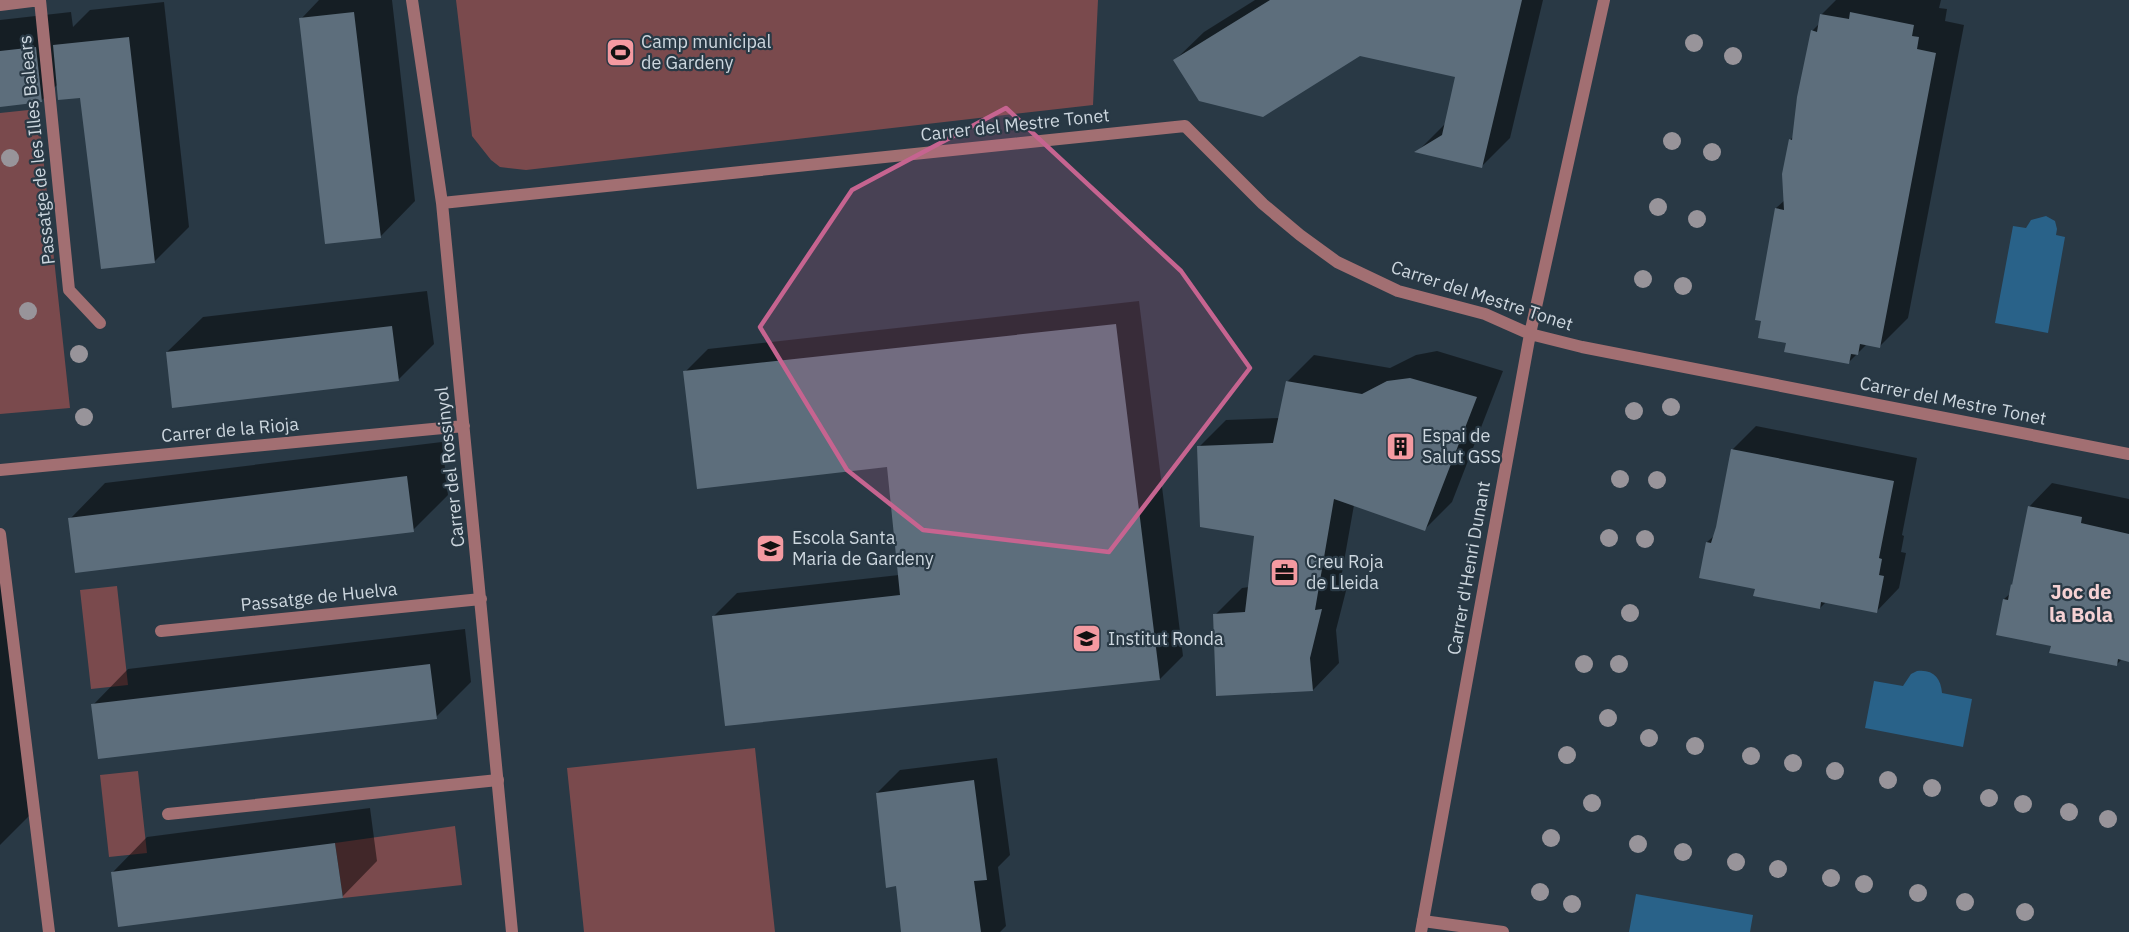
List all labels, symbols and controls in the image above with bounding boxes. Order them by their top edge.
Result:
place label: Camp municipal de Gardeny [641,30,771,74]
street label: Passatge de les Illes Balears [13,34,60,266]
sports icon: Camp municipal de Gardeny [604,36,636,68]
street label: Carrer del Mestre Tonet [919,103,1111,146]
street label: Carrer del Mestre Tonet [1388,255,1576,336]
street label: Carrer del Mestre Tonet [1858,371,2048,430]
street label: Carrer del Rossinyol [430,386,469,548]
street label: Carrer de la Rioja [160,412,300,447]
place label: Espai de Salut GSS [1422,424,1501,468]
building icon: Espai de Salut GSS [1385,430,1417,462]
street label: Carrer d'Henri Dunant [1442,479,1495,657]
place label: Escola Santa Maria de Gardeny [792,526,934,570]
school or university icon: Escola Santa Maria de Gardeny [755,532,787,564]
place label: Creu Roja de Lleida [1306,550,1384,594]
office icon: Creu Roja de Lleida [1269,556,1301,588]
street label: Passatge de Huelva [239,577,399,616]
district label: Joc de la Bola [2049,578,2113,628]
school or university icon: Institut Ronda [1071,623,1103,655]
place label: Institut Ronda [1108,627,1224,650]

